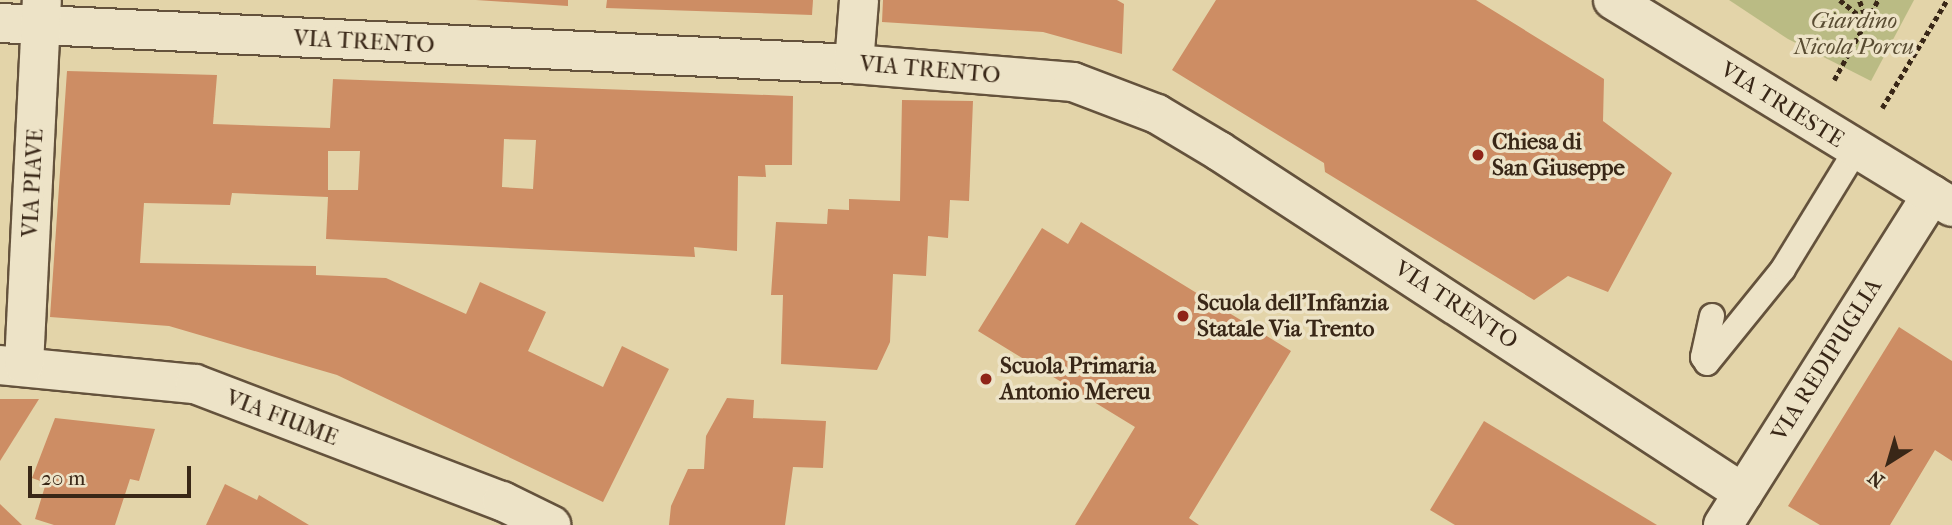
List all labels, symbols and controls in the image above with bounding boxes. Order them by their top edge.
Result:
park label: Giardino Nicola Porcu [1794,7,1914,61]
street label: VIA TRENTO [293,25,435,59]
street label: VIA TRENTO [858,50,1002,90]
street label: VIA TRIESTE [1715,56,1849,154]
street label: VIA PIAVE [16,128,50,238]
place label: Chiesa di San Giuseppe [1492,128,1625,182]
marker: Chiesa di San Giuseppe [1470,147,1486,163]
street label: VIA TRENTO [1389,255,1523,355]
street label: VIA REDIPUGLIA [1766,274,1888,446]
place label: Scuola dell'Infanzia Statale Via Trento [1197,289,1388,343]
marker: Scuola dell'Infanzia Statale Via Trento [1175,308,1191,324]
place label: Scuola Primaria Antonio Mereu [1000,352,1156,406]
marker: Scuola Primaria Antonio Mereu [978,371,994,387]
street label: VIA FIUME [222,384,342,452]
north arrow [1854,427,1924,497]
scale bar [32,452,194,496]
text: 20 m [41,466,85,490]
text: N [1864,466,1889,492]

